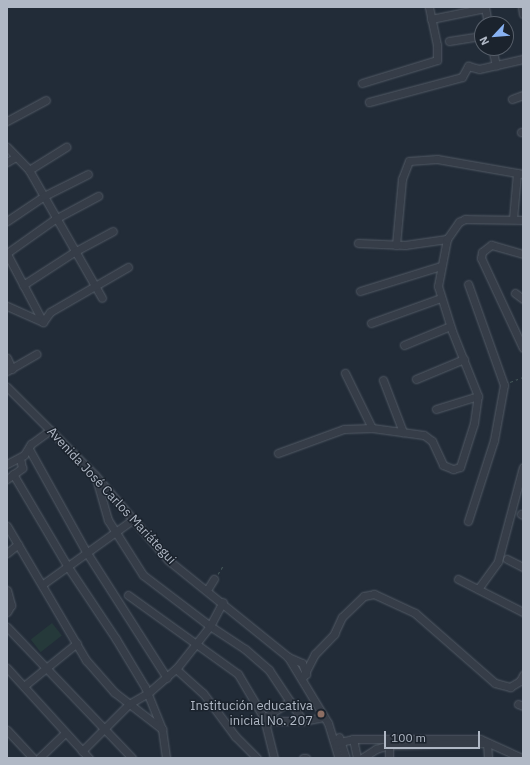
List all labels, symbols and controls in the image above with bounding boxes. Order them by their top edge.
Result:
north arrow [474,16,514,56]
text: N [476,34,492,47]
street label: Avenida José Carlos Mariátegui [43,424,179,568]
place label: Institución educativa inicial No. 207 [190,699,313,730]
marker: Institución educativa inicial No. 207 [316,709,326,719]
scale bar [386,723,482,749]
text: 100 m [391,730,426,745]

